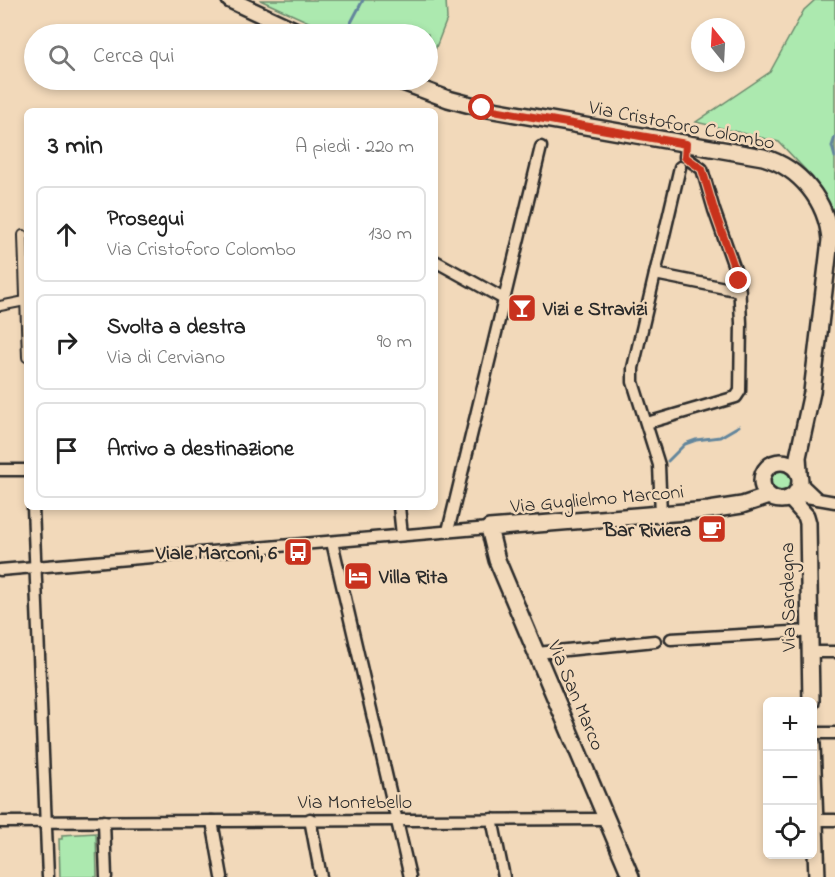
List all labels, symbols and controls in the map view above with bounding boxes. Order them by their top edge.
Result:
north arrow [691,18,745,72]
search box [24,24,438,90]
icon: search [45,41,78,74]
text: Cerca qui [93,41,175,73]
route start [468,94,494,120]
street label: Via Cristoforo Colombo [585,94,777,159]
text: 3 min [48,128,103,166]
text: A piedi · 220 m [295,133,414,162]
text: Prosegui [107,204,184,236]
icon: ahead [50,218,83,251]
text: 130 m [368,220,412,249]
text: Via Cristoforo Colombo [107,236,296,265]
route end [725,267,751,293]
bar icon: Vizi e Stravizi [506,292,538,324]
place label: Vizi e Stravizi [542,296,648,325]
text: Svolta a destra [107,312,246,344]
icon: right [50,326,83,359]
text: 90 m [377,328,412,357]
text: Via di Cerviano [107,344,225,373]
icon: arrive [50,434,83,467]
text: Arrivo a destinazione [107,434,294,466]
street label: Via Guglielmo Marconi [508,478,685,524]
cafe icon: Bar Riviera [696,513,728,545]
place label: Bar Riviera [603,517,691,546]
bus stop icon: Viale Marconi, 6 [282,536,314,568]
place label: Viale Marconi, 6 [155,540,277,569]
street label: Via Sardegna [774,542,806,653]
hotel icon: Villa Rita [342,560,374,592]
place label: Villa Rita [378,564,448,593]
street label: Via San Marco [538,636,611,755]
map controls [763,697,817,859]
button: + [763,697,817,751]
button: − [763,751,817,805]
street label: Via Montebello [297,789,412,818]
button: locate [763,805,817,859]

